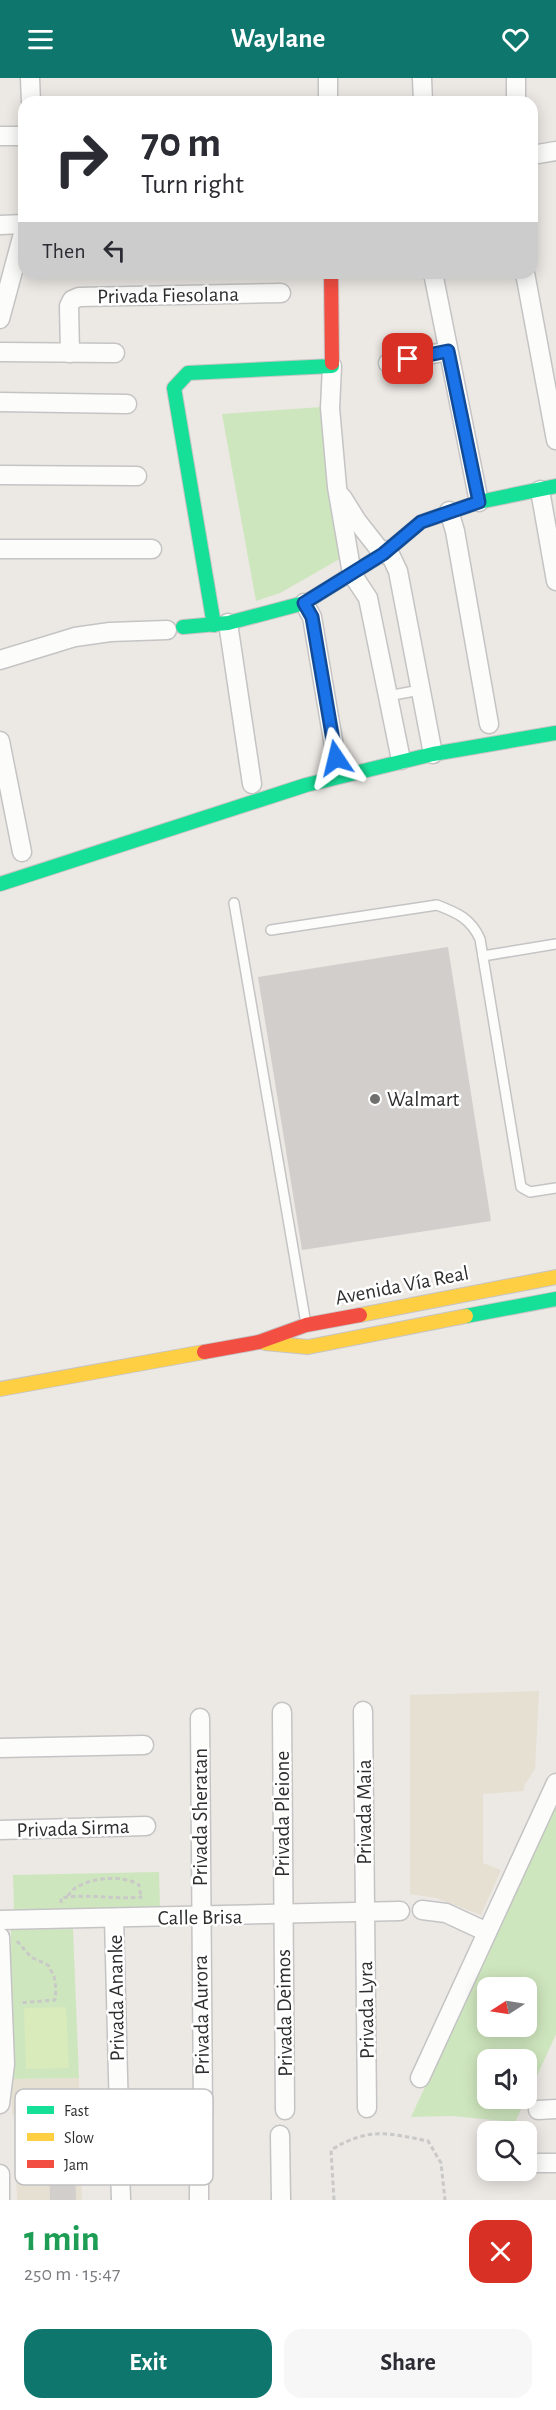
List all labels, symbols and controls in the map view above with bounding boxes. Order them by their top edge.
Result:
icon: menu [24,23,57,56]
icon: heart [499,23,532,56]
text: Waylane [231,25,325,52]
icon: right [42,120,120,198]
text: 70 m [141,122,221,164]
text: Turn right [141,171,244,198]
icon: left [98,234,131,267]
text: Then [42,240,86,262]
street label: Privada Fiesolana [97,284,239,307]
pin [382,333,433,384]
icon: arrive [391,342,424,375]
position arrow [304,726,368,790]
place label: Walmart [387,1089,460,1110]
marker: Walmart [368,1092,382,1106]
street label: Avenida Vía Real [334,1262,471,1309]
street label: Privada Sheratan [190,1748,211,1886]
street label: Privada Pleione [272,1751,293,1877]
street label: Privada Maia [354,1759,375,1865]
street label: Privada Sirma [16,1816,130,1841]
street label: Calle Brisa [158,1906,243,1929]
street label: Privada Ananke [105,1934,128,2062]
street label: Privada Deimos [273,1949,296,2077]
street label: Privada Aurora [190,1954,213,2075]
street label: Privada Lyra [355,1960,378,2059]
north arrow [477,1977,537,2037]
map controls [477,1977,537,2181]
button: sound [477,2049,537,2109]
legend [15,2089,213,2185]
text: Fast [64,2103,89,2119]
button: search [477,2121,537,2181]
text: Slow [64,2130,94,2146]
text: Jam [64,2157,89,2173]
button: close [469,2220,532,2283]
text: 1 min [24,2221,100,2257]
text: 250 m · 15:47 [24,2264,120,2284]
button: Exit [24,2329,272,2398]
button: Share [284,2329,532,2398]

